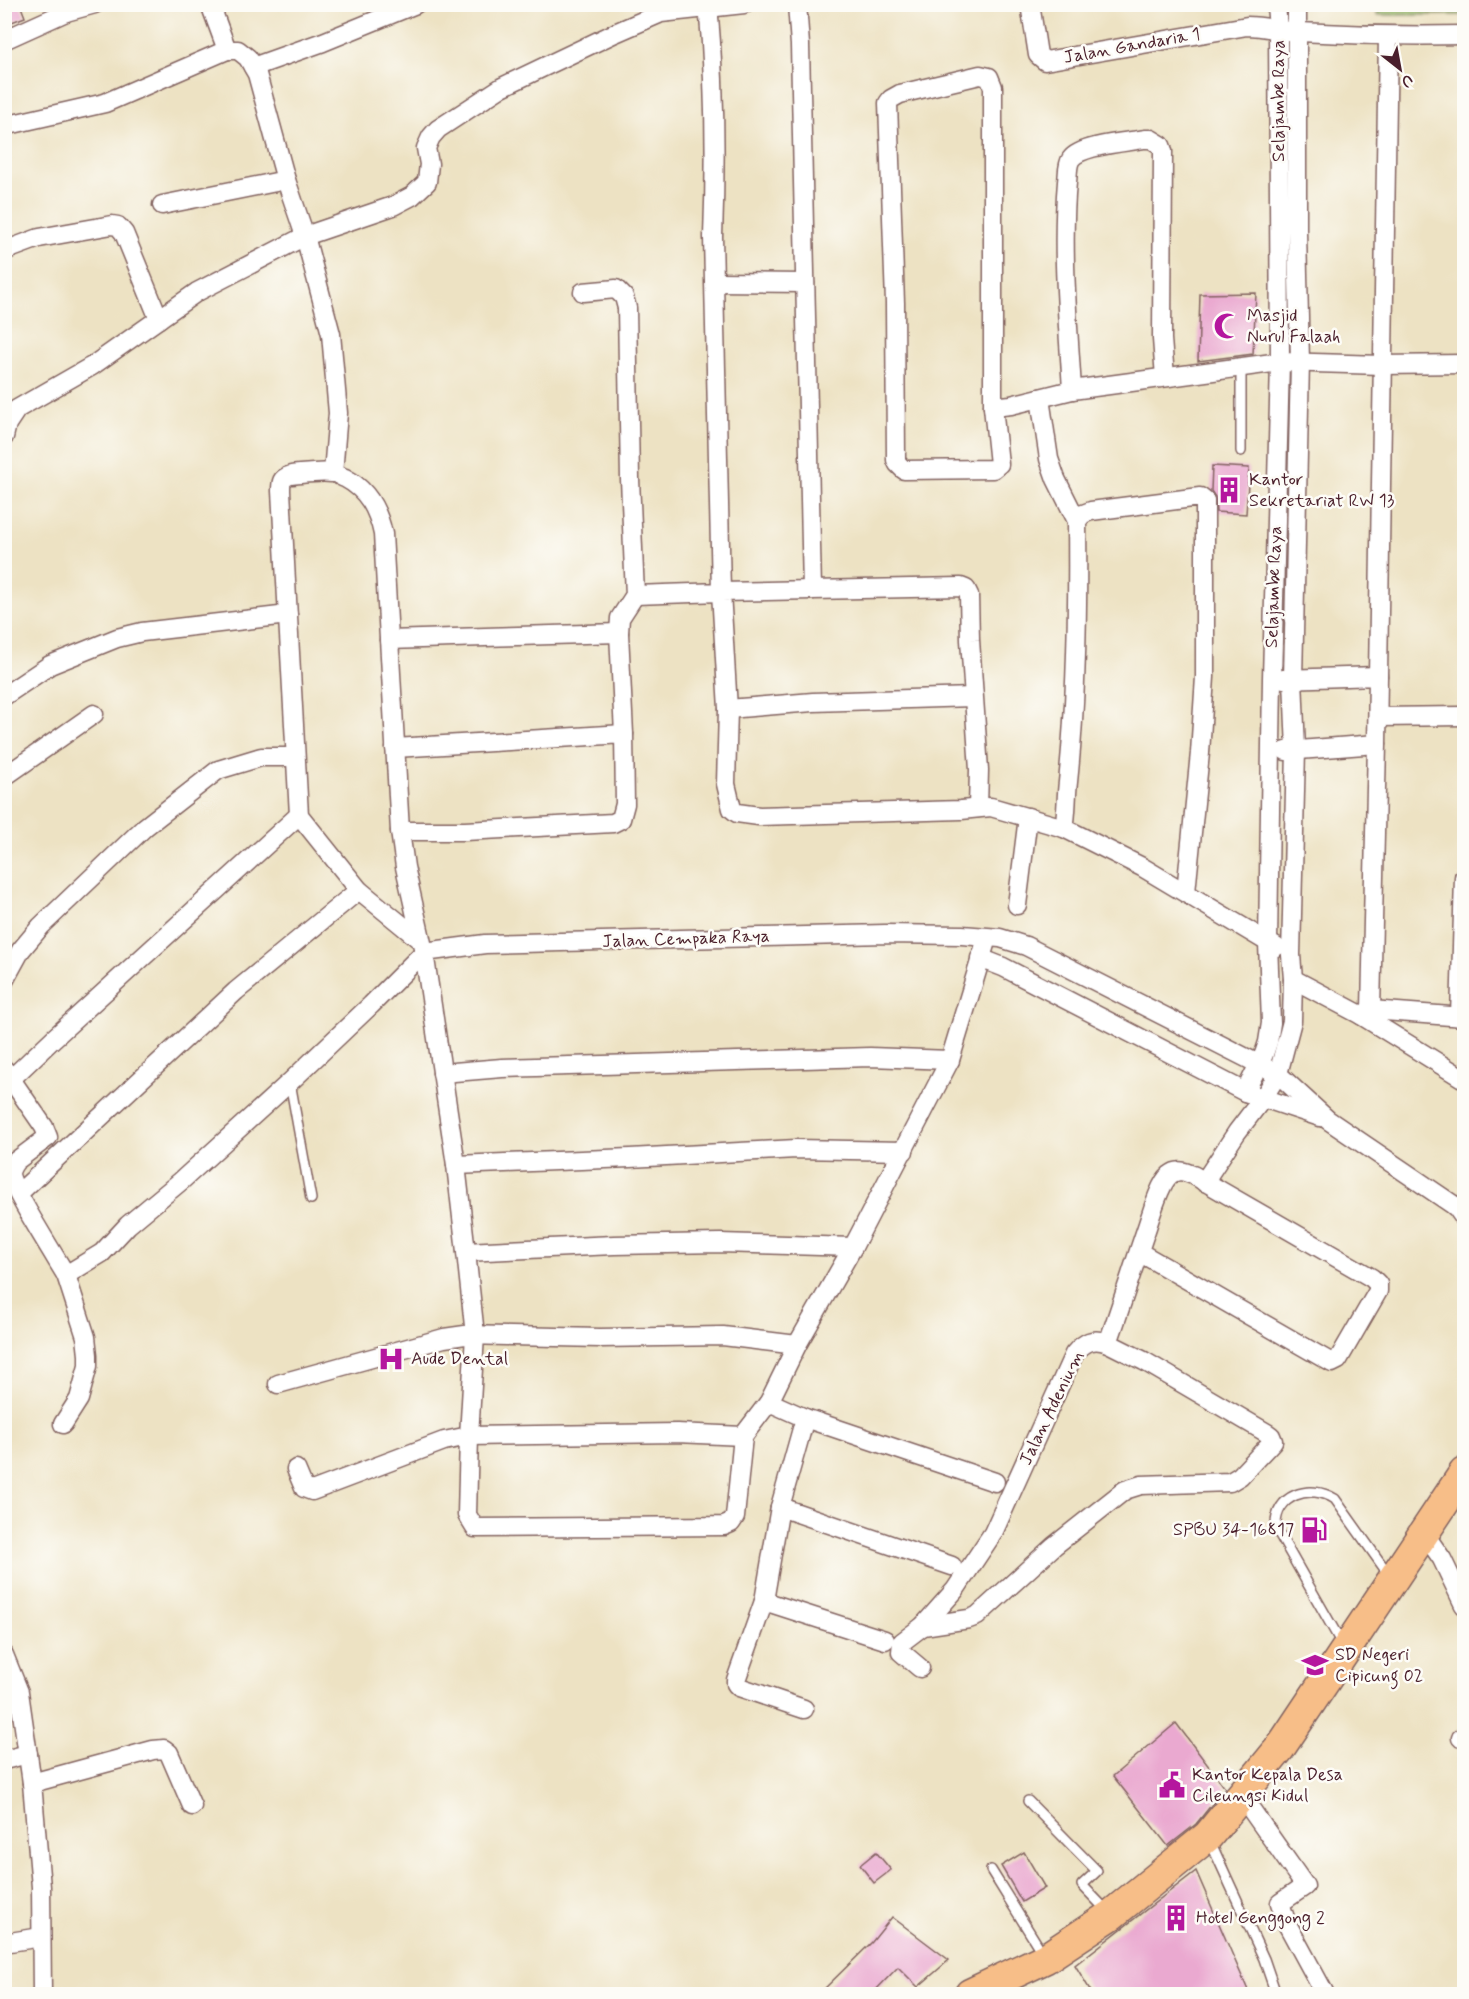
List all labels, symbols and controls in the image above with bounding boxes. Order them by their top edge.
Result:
street label: Jalan Gandaria 1 [1062,22,1202,70]
north arrow [1370,39,1430,99]
street label: Selajambe Raya [1267,40,1291,162]
text: U [1397,69,1417,92]
place label: Masjid Nurul Falaah [1247,304,1340,349]
mosque icon: Masjid Nurul Falaah [1212,311,1242,341]
place label: Kantor Sekretariat RW 13 [1249,468,1395,513]
building icon: Kantor Sekretariat RW 13 [1214,475,1244,505]
street label: Selajambe Raya [1260,526,1288,648]
street label: Jalan Cempaka Raya [602,924,770,954]
hospital icon: Aude Dental [376,1344,406,1374]
place label: Aude Dental [411,1347,508,1371]
street label: Jalan Adenium [1014,1347,1090,1469]
fuel station icon: SPBU 34-16817 [1299,1515,1329,1545]
place label: SPBU 34-16817 [1173,1518,1294,1542]
place label: SD Negeri Cipicung 02 [1335,1643,1423,1690]
school or university icon: SD Negeri Cipicung 02 [1300,1650,1330,1680]
place label: Kantor Kepala Desa Cileungsi Kidul [1192,1763,1343,1808]
public building icon: Kantor Kepala Desa Cileungsi Kidul [1157,1770,1187,1800]
building icon: Hotel Genggong 2 [1161,1903,1191,1933]
place label: Hotel Genggong 2 [1196,1906,1325,1931]

